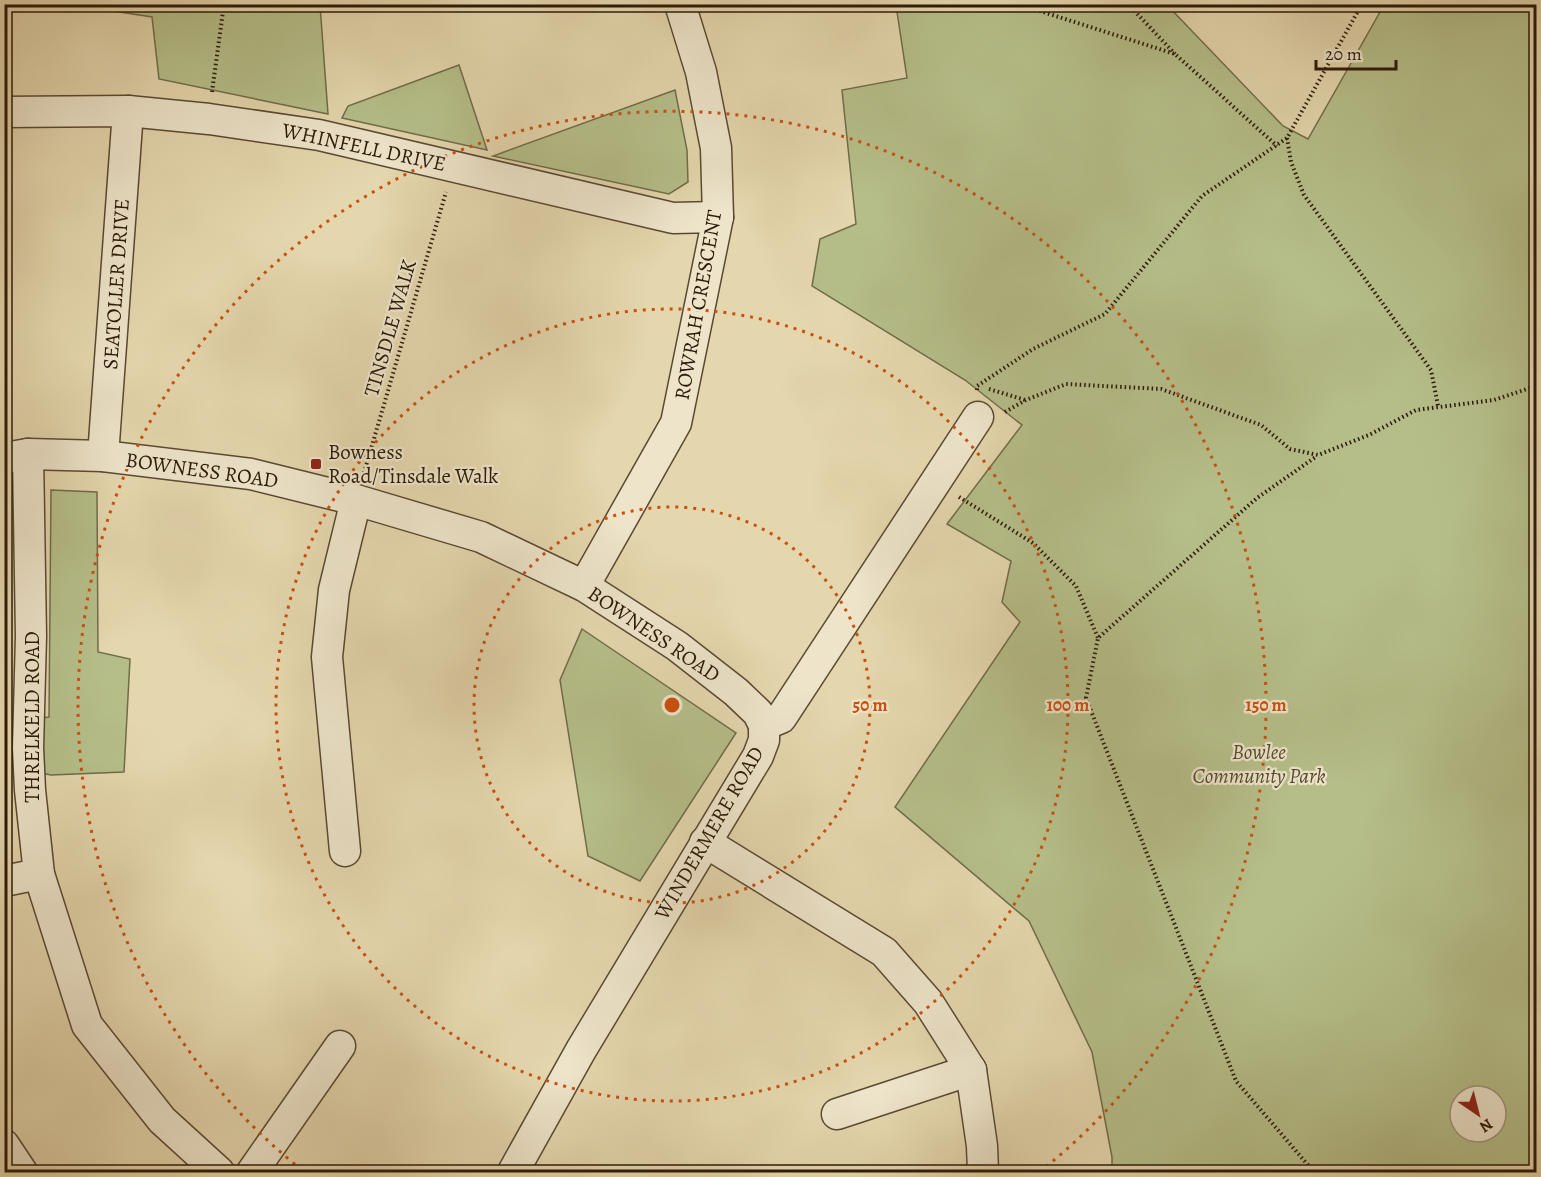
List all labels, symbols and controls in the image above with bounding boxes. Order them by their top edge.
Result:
scale bar [1316,33,1396,71]
text: 20 m [1325,42,1362,66]
street label: WHINFELL DRIVE [279,116,448,178]
street label: SEATOLLER DRIVE [96,198,136,370]
street label: ROWRAH CRESCENT [668,207,729,402]
street label: TINSDLE WALK [357,256,423,400]
place label: Bowness Road/Tinsdale Walk [328,438,499,490]
street label: BOWNESS ROAD [124,445,280,495]
marker: Bowness Road/Tinsdale Walk [309,457,323,471]
street label: BOWNESS ROAD [582,579,726,689]
street label: THRELKELD ROAD [18,631,46,803]
text: 50 m [853,693,887,717]
text: 100 m [1047,693,1089,717]
text: 150 m [1245,693,1287,717]
centre of rings [662,695,682,715]
park label: Bowlee Community Park [1192,738,1326,790]
street label: WINDERMERE ROAD [647,741,770,926]
north arrow [1448,1084,1508,1144]
text: N [1475,1113,1497,1138]

